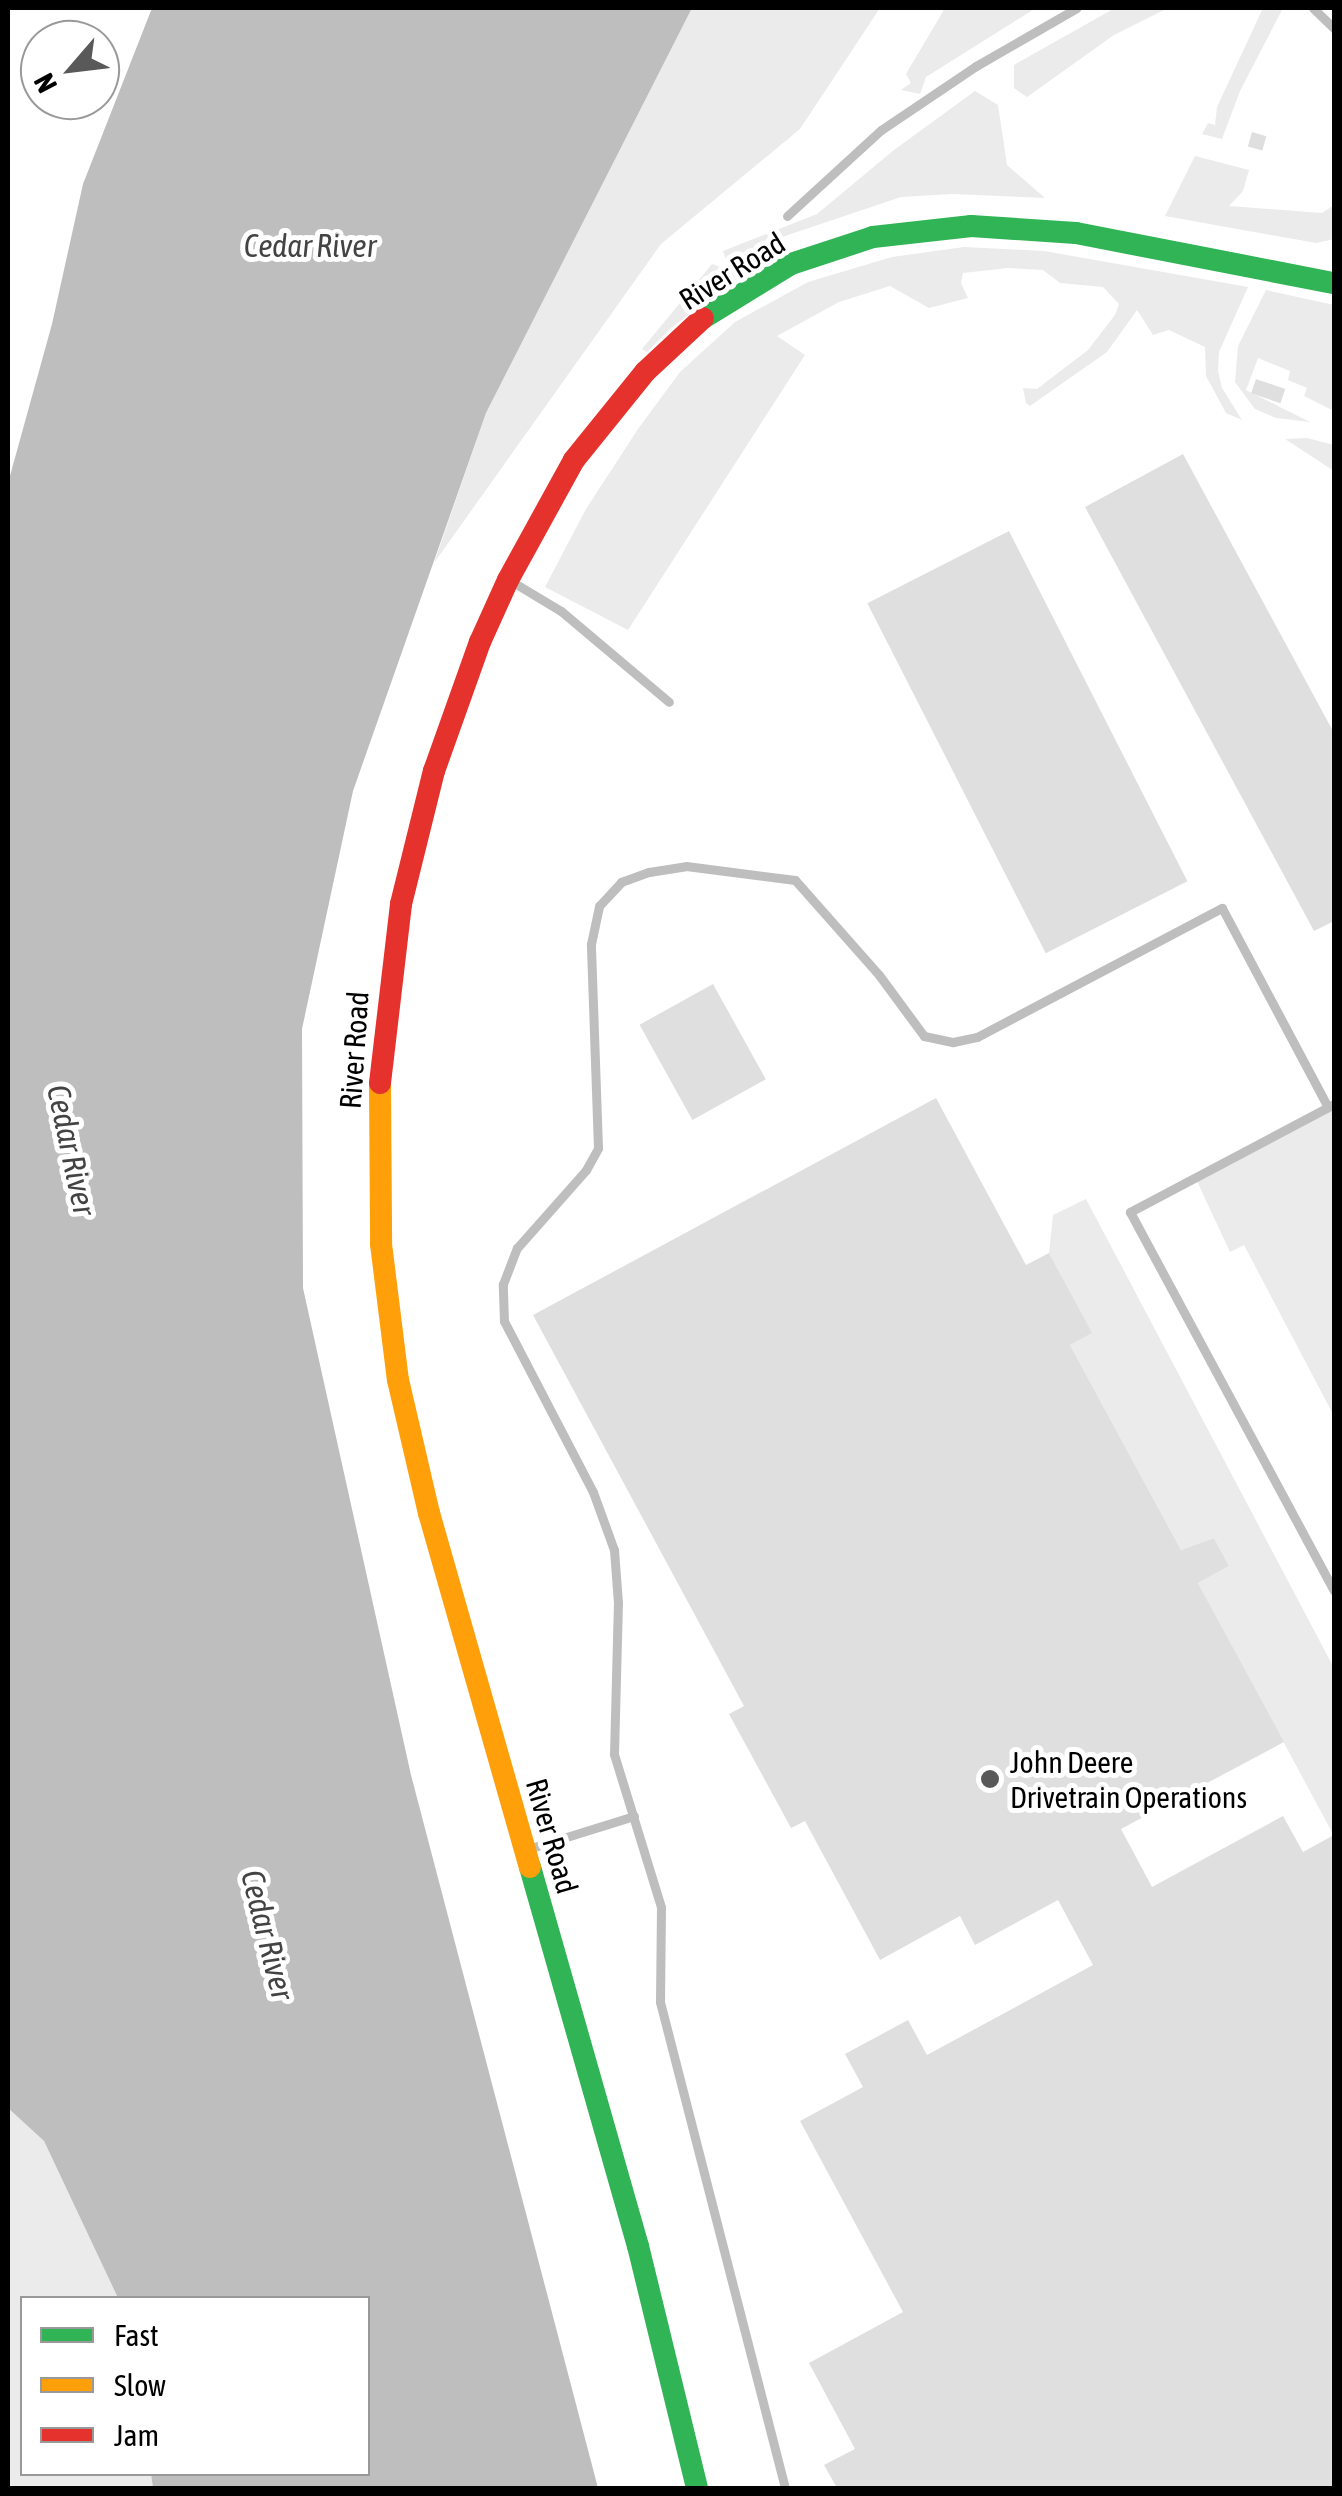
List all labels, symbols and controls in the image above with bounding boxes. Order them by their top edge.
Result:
north arrow [20,20,120,120]
text: N [27,68,63,98]
street label: River Road [673,225,791,317]
water label: Cedar River [244,227,376,265]
street label: River Road [332,990,376,1110]
water label: Cedar River [38,1081,104,1219]
place label: John Deere Drivetrain Operations [1010,1744,1247,1814]
marker: John Deere Drivetrain Operations [979,1768,1001,1790]
street label: River Road [518,1774,586,1898]
water label: Cedar River [232,1866,302,2004]
legend [20,2296,370,2476]
text: Fast [114,2318,159,2352]
text: Slow [114,2368,166,2402]
text: Jam [114,2418,159,2452]

